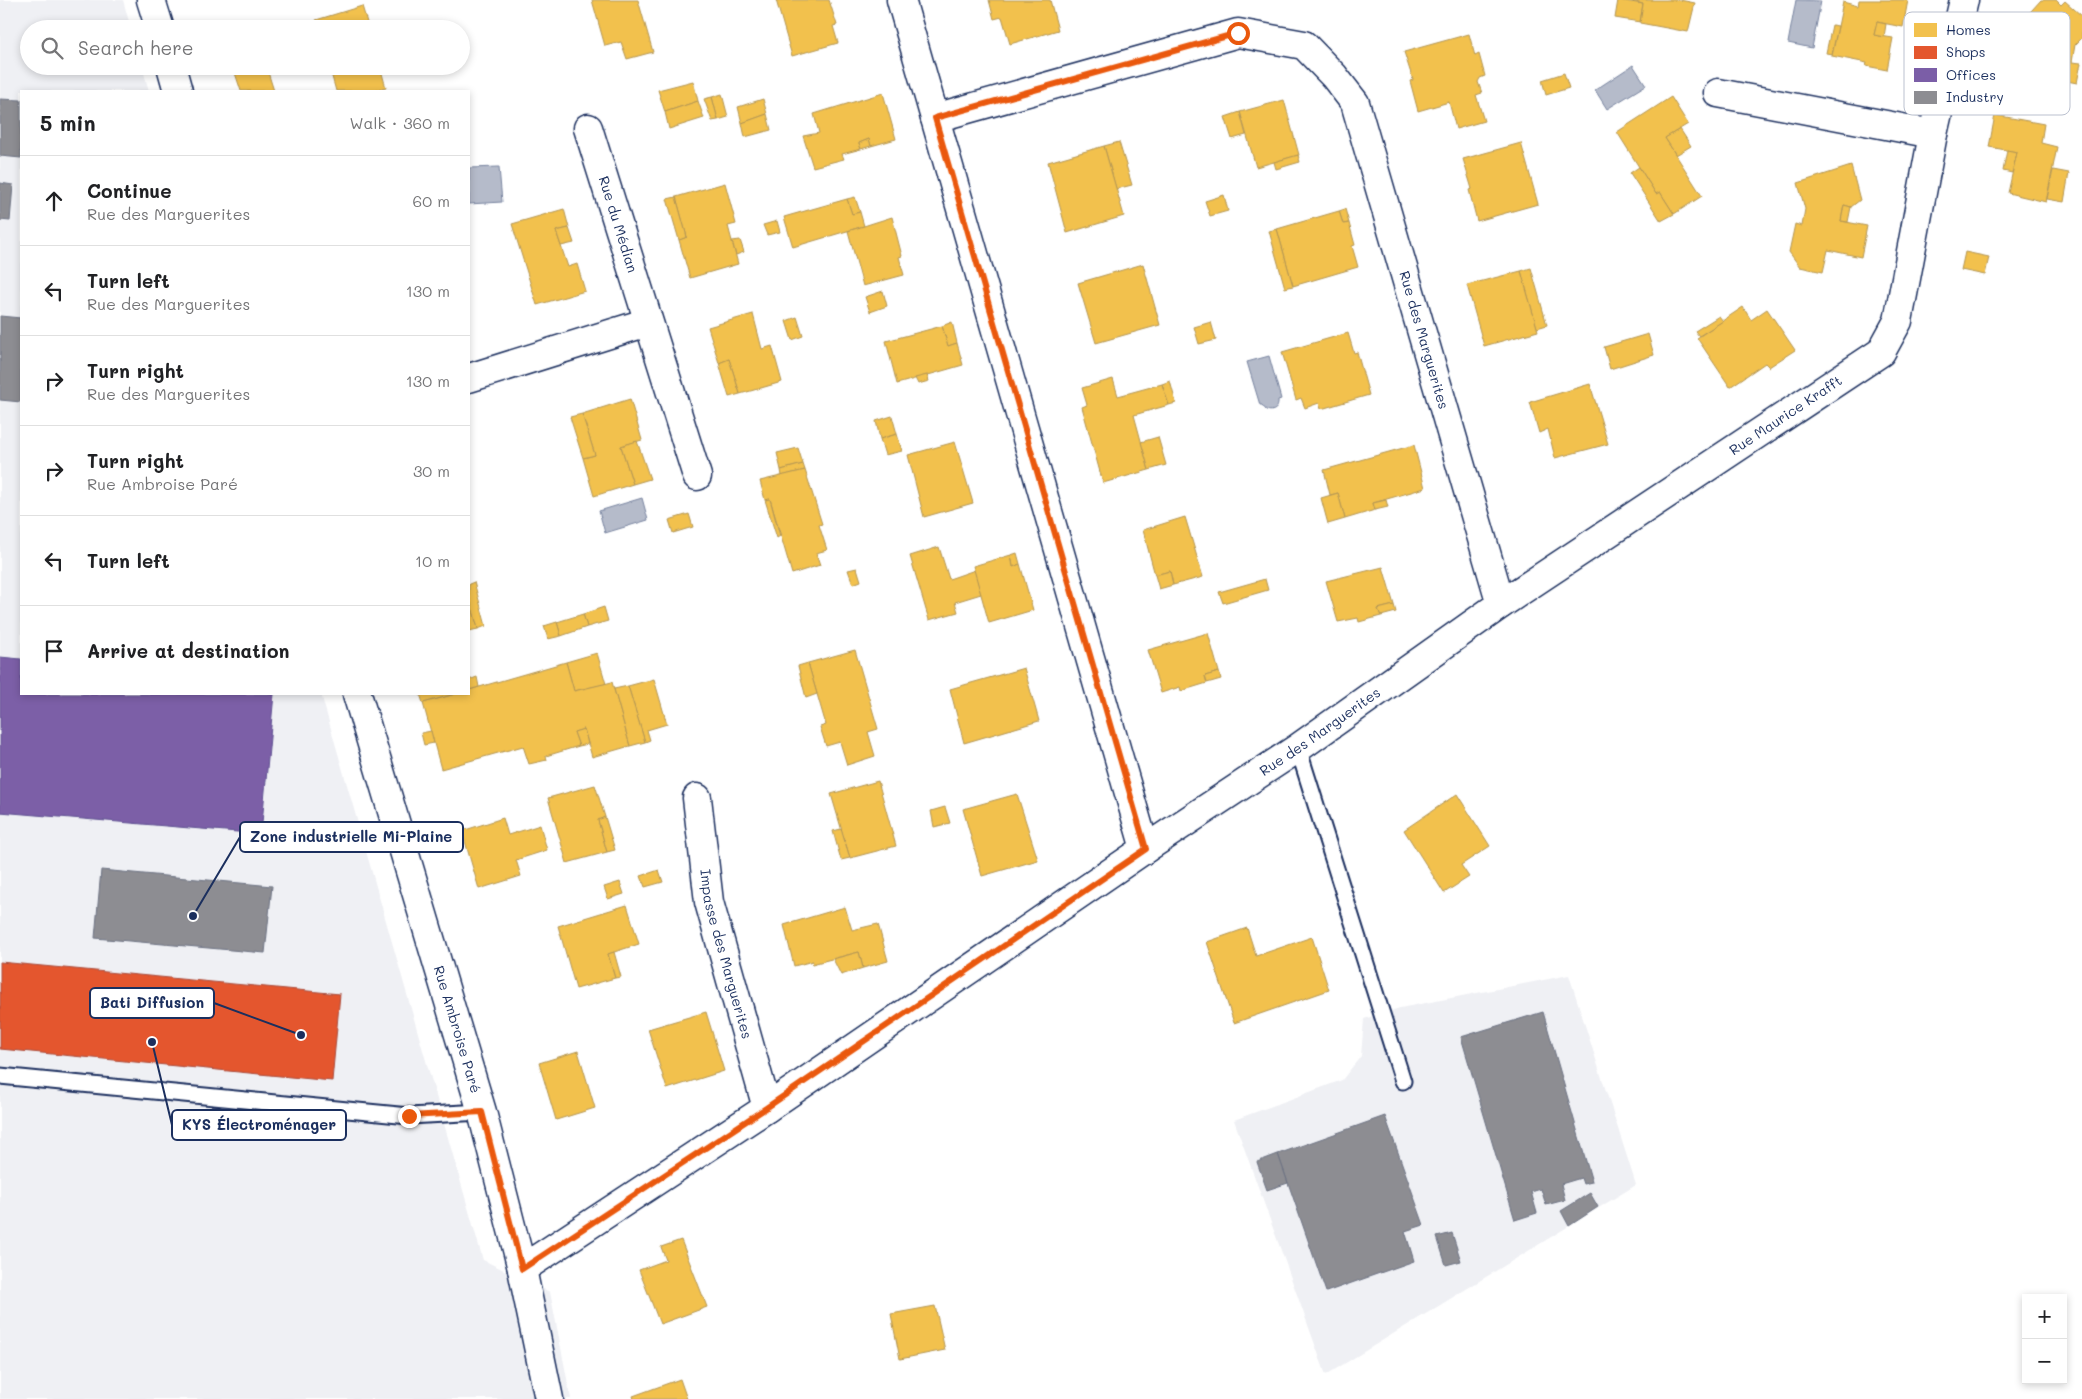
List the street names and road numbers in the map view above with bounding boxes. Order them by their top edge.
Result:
street label: Rue du Médian [595,173,643,275]
street label: Rue des Marguerites [1395,269,1454,411]
street label: Rue Maurice Krafft [1725,371,1845,459]
street label: Rue des Marguerites [1256,683,1384,780]
street label: Impasse des Marguerites [696,868,757,1041]
street label: Rue Ambroise Paré [430,963,486,1095]

